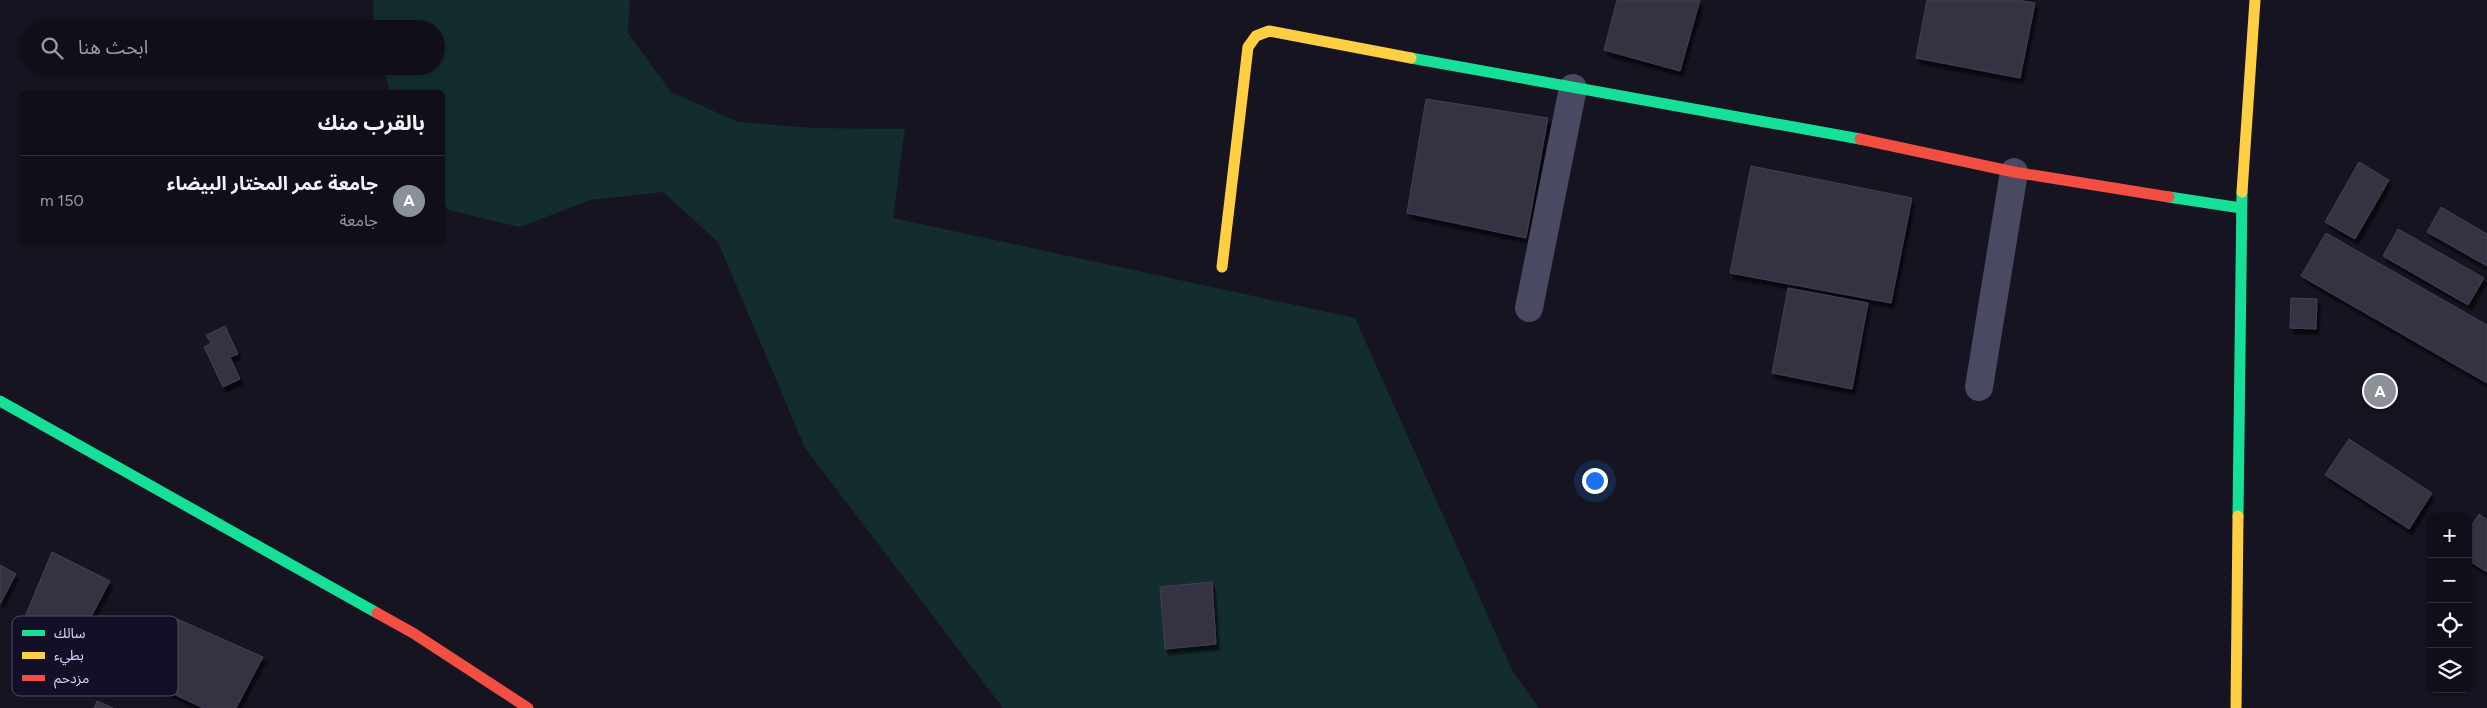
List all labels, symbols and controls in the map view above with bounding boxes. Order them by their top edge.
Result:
search box [20,20,445,75]
icon: search [38,34,66,62]
text: ابحث هنا [78,36,148,59]
text: بالقرب منك [318,110,425,135]
text: جامعة عمر المختار البيضاء [167,172,378,195]
text: 150 m [40,191,84,210]
text: A [403,191,415,210]
text: جامعة [339,211,378,230]
pin: A [2364,372,2396,410]
your location [1582,468,1608,494]
map controls [2427,513,2472,693]
button: + [2427,513,2472,558]
button: − [2427,558,2472,603]
button: locate [2427,603,2472,648]
legend [12,616,178,696]
text: سالك [54,625,86,642]
text: بطيء [54,647,84,666]
button: layers [2427,648,2472,693]
text: مزدحم [54,670,89,689]

